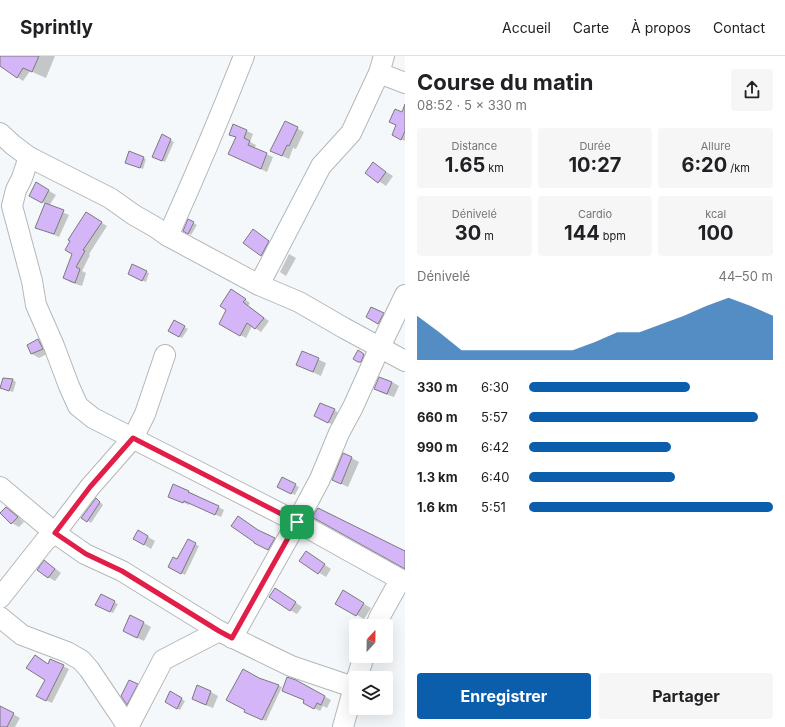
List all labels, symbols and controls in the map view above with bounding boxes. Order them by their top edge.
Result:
text: Sprintly [20,16,93,39]
text: Accueil [502,19,551,36]
text: Carte [573,19,609,36]
text: À propos [631,19,691,36]
text: Contact [713,19,765,36]
text: Course du matin [417,69,593,95]
button: share [731,69,773,111]
text: 08:52 · 5 × 330 m [417,97,527,113]
text: Distance [452,139,497,153]
text: Durée [579,139,611,153]
text: Allure [701,139,731,153]
text: 1.65 [445,153,485,177]
text: 10:27 [568,153,622,177]
text: 6:20 [681,153,727,177]
text: km [485,161,504,175]
text: /km [727,161,750,175]
text: Dénivelé [452,207,497,221]
text: Cardio [578,207,612,221]
text: kcal [705,207,726,221]
text: 30 [455,221,481,245]
text: 144 [564,221,600,245]
text: 100 [698,221,733,245]
text: m [481,229,494,243]
text: bpm [600,229,626,243]
text: Dénivelé [417,268,470,284]
text: 44–50 m [719,268,773,284]
text: 330 m [417,379,458,395]
text: 6:30 [481,379,509,395]
text: 660 m [417,409,458,425]
text: 5:57 [481,409,508,425]
text: 990 m [417,439,458,455]
text: 6:42 [481,439,509,455]
text: 1.3 km [417,469,458,485]
text: 6:40 [481,469,509,485]
text: 1.6 km [417,499,458,515]
text: 5:51 [481,499,506,515]
pin [280,505,314,539]
icon: arrive [286,511,308,533]
north arrow [349,619,393,663]
map controls [349,619,393,715]
button: layers [349,671,393,715]
button: Enregistrer [417,673,591,719]
button: Partager [599,673,773,719]

